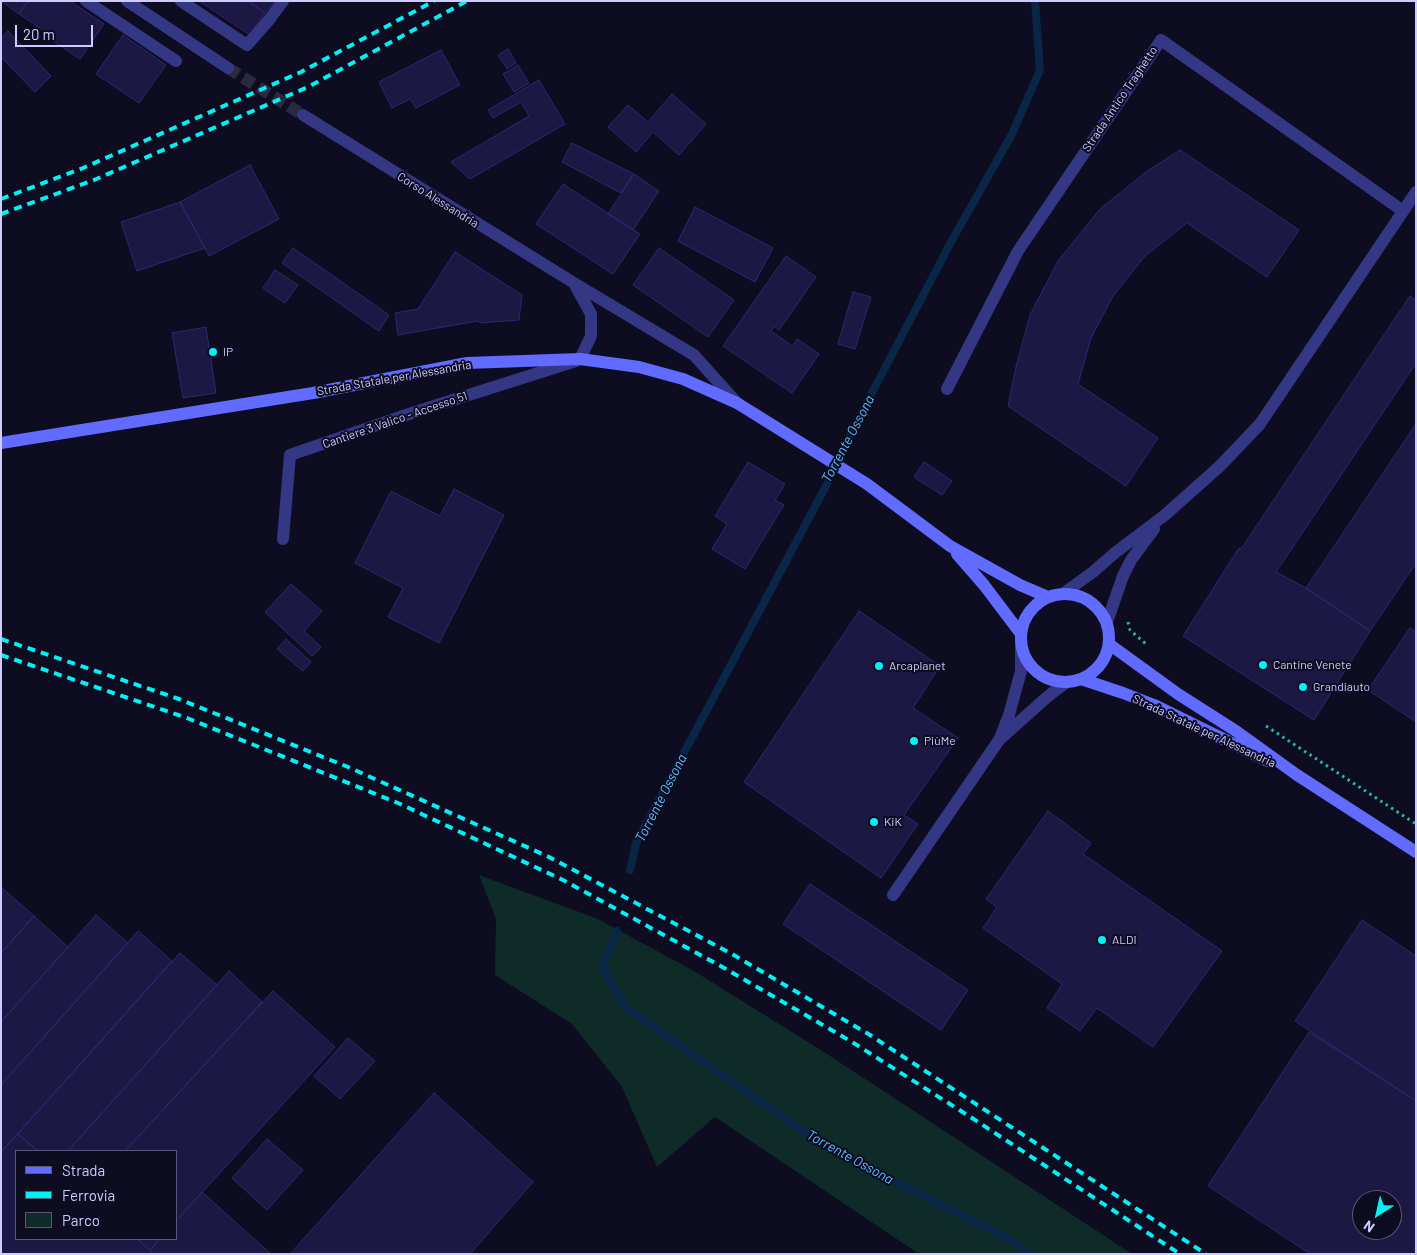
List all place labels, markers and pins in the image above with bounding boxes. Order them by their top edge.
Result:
place label: IP [223,345,233,359]
marker: IP [207,346,219,358]
place label: Cantine Venete [1273,658,1352,672]
place label: Arcaplanet [889,659,946,673]
marker: Cantine Venete [1257,659,1269,671]
marker: Arcaplanet [873,660,885,672]
place label: Grandiauto [1313,680,1370,694]
marker: Grandiauto [1297,681,1309,693]
place label: PiùMe [924,734,956,748]
marker: PiùMe [908,735,920,747]
place label: KiK [884,815,902,829]
marker: KiK [868,816,880,828]
place label: ALDI [1112,933,1137,947]
marker: ALDI [1096,934,1108,946]

